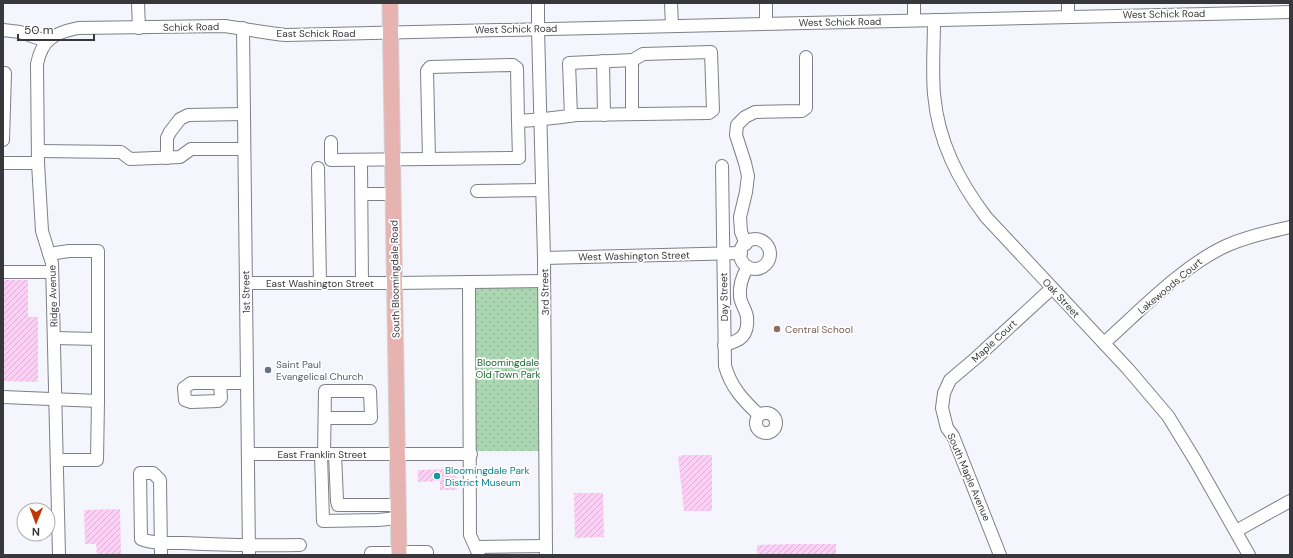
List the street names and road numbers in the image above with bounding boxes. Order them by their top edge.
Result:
street label: West Schick Road [1123,7,1205,21]
street label: West Schick Road [799,15,881,29]
street label: Schick Road [163,20,219,34]
street label: West Schick Road [475,22,557,36]
street label: East Schick Road [277,27,355,40]
street label: South Bloomingdale Road [387,220,403,338]
street label: West Washington Street [578,249,690,263]
street label: Lakewoods Court [1135,255,1205,317]
street label: Ridge Avenue [45,264,61,327]
street label: 3rd Street [538,268,552,315]
street label: 1st Street [239,270,253,314]
street label: Day Street [717,272,731,321]
street label: Oak Street [1039,276,1083,320]
street label: East Washington Street [266,277,374,290]
street label: Maple Court [969,317,1019,365]
street label: South Maple Avenue [945,431,994,523]
street label: East Franklin Street [277,448,367,461]

